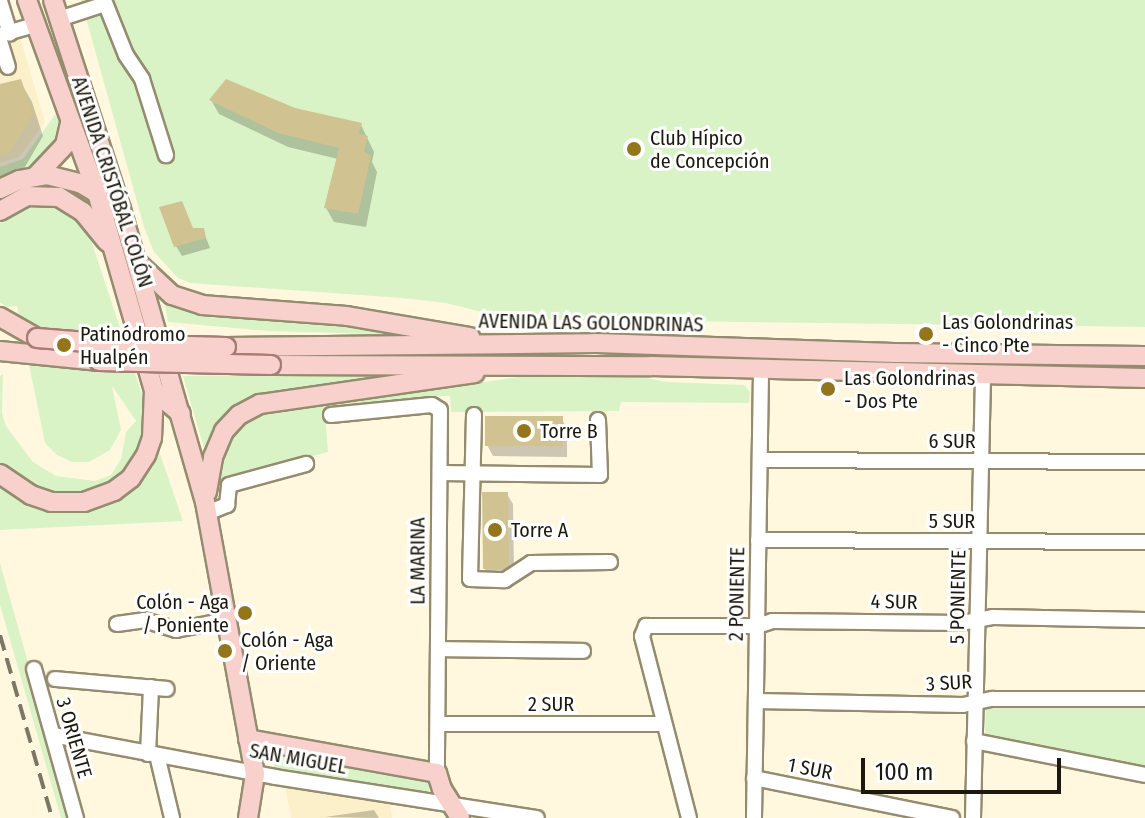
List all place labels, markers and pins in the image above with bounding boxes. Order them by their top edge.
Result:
place label: Club Hípico de Concepción [650,126,769,173]
marker: Club Hípico de Concepción [625,140,643,158]
place label: Las Golondrinas - Cinco Pte [942,310,1073,357]
place label: Patinódromo Hualpén [80,322,185,369]
marker: Las Golondrinas - Cinco Pte [917,325,935,343]
marker: Patinódromo Hualpén [55,336,73,354]
place label: Las Golondrinas - Dos Pte [844,366,975,413]
marker: Las Golondrinas - Dos Pte [819,380,837,398]
place label: Torre B [540,419,598,443]
marker: Torre B [515,422,533,440]
place label: Torre A [511,518,568,542]
marker: Torre A [486,521,504,539]
place label: Colón - Aga / Poniente [136,590,229,637]
marker: Colón - Aga / Poniente [236,604,254,622]
place label: Colón - Aga / Oriente [241,628,334,675]
marker: Colón - Aga / Oriente [216,642,234,660]

